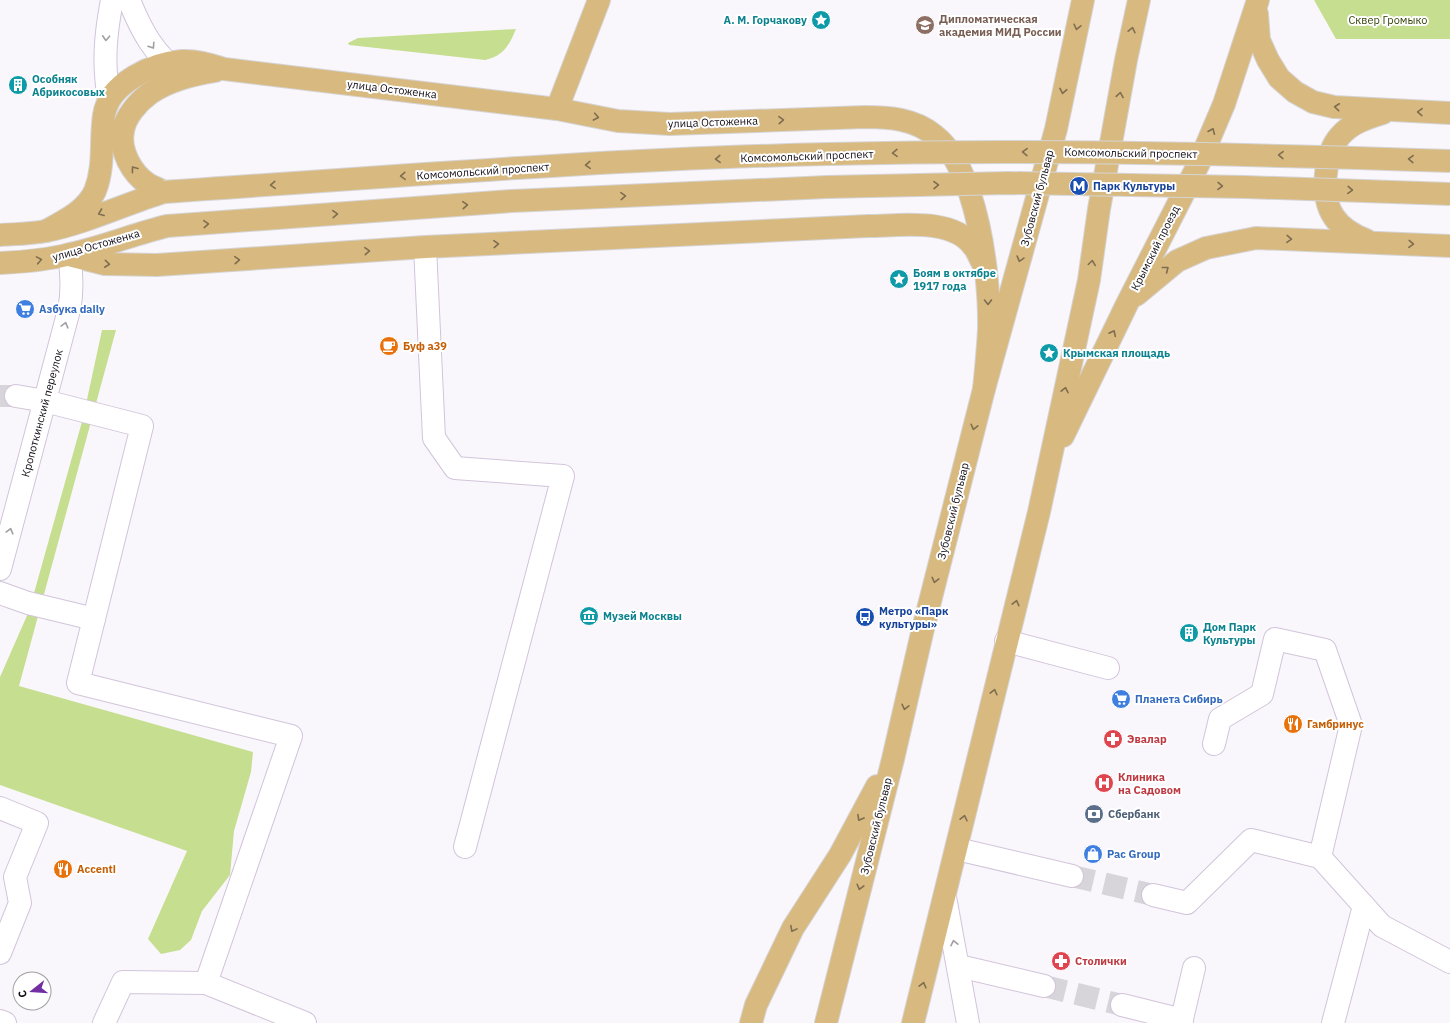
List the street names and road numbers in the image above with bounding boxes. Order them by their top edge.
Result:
street label: улица Остоженка [346,77,438,101]
street label: улица Остоженка [668,113,758,131]
street label: Комсомольский проспект [1064,145,1198,161]
street label: Комсомольский проспект [740,147,874,165]
street label: Зубовский бульвар [1017,148,1057,248]
street label: Комсомольский проспект [416,159,550,183]
street label: Крымский проезд [1128,203,1183,293]
street label: улица Остоженка [51,226,141,264]
street label: Кропоткинский переулок [18,347,66,479]
street label: Зубовский бульвар [934,461,972,561]
street label: Зубовский бульвар [857,776,895,876]

